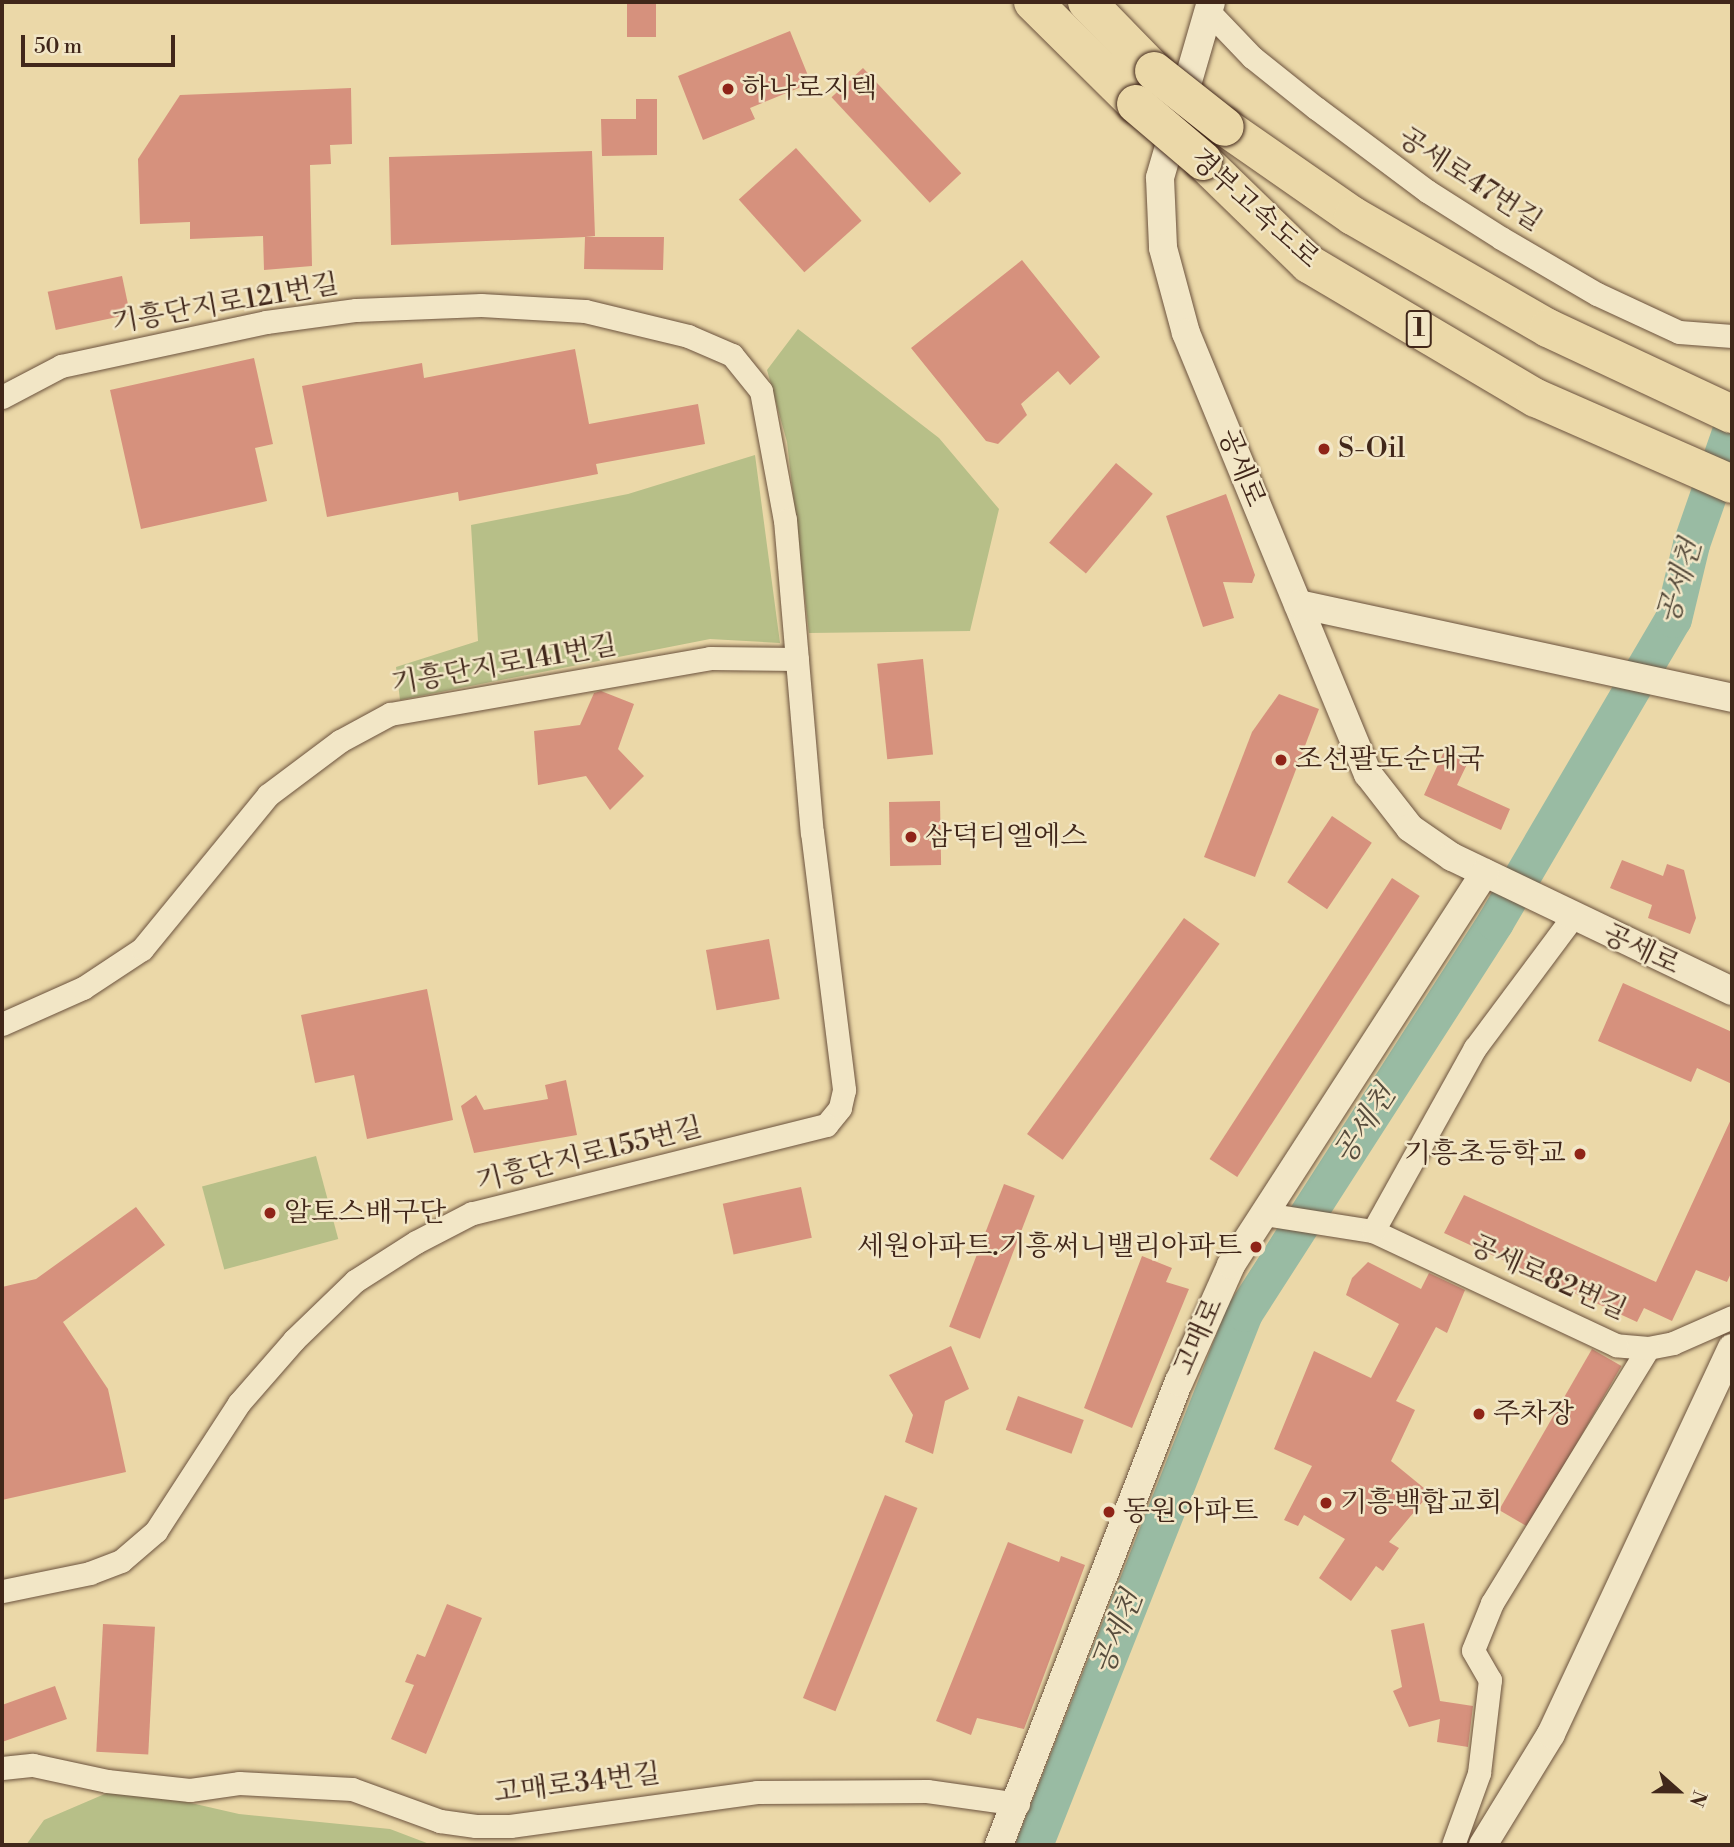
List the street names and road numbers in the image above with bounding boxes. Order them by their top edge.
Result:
street label: 공세로47번길 [1392,121,1548,239]
street label: 경부고속도로 [1182,142,1326,276]
street label: 기흥단지로121번길 [109,267,341,341]
road number: 1 [1405,306,1433,352]
street label: 공세로 [1210,424,1272,512]
street label: 기흥단지로141번길 [388,629,620,701]
street label: 공세로 [1597,918,1685,982]
street label: 기흥단지로155번길 [472,1111,706,1199]
street label: 공세로82번길 [1464,1228,1632,1328]
street label: 고매로 [1167,1293,1231,1381]
street label: 고매로34번길 [492,1757,662,1811]

